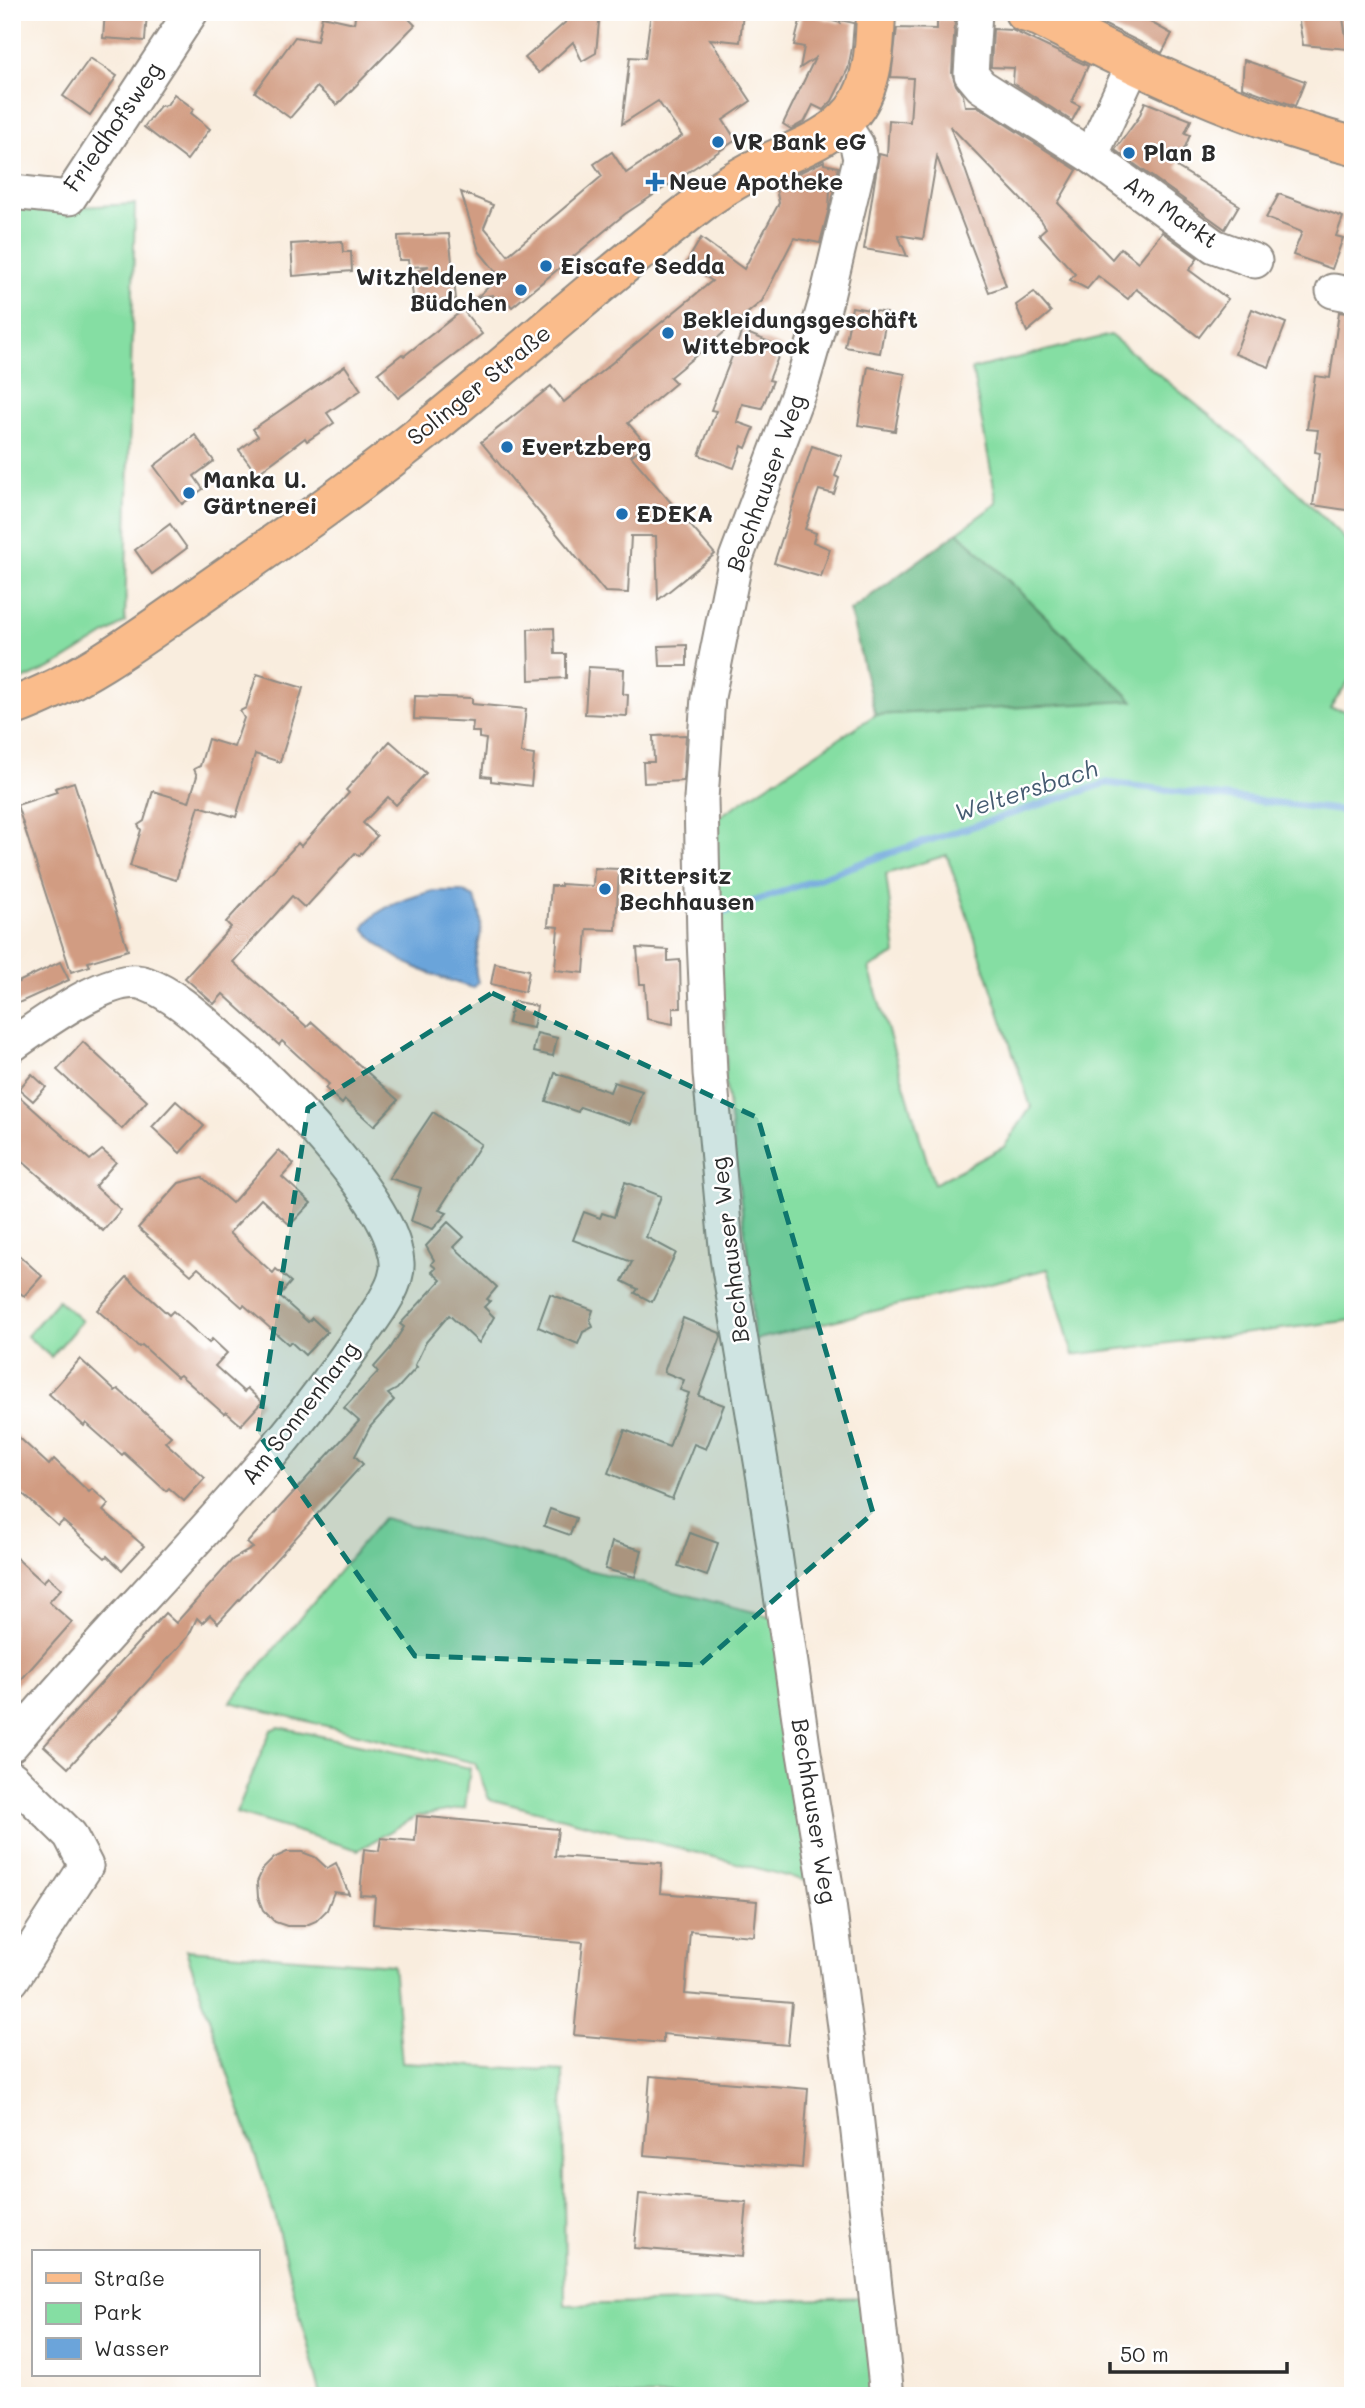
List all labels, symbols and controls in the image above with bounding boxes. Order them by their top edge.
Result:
street label: Friedhofsweg [56,55,168,197]
place label: VR Bank eG [732,126,867,156]
marker: VR Bank eG [710,134,726,150]
place label: Plan B [1143,137,1216,167]
marker: Plan B [1121,145,1137,161]
place label: Neue Apotheke [669,166,843,196]
street label: Am Markt [1119,168,1224,254]
marker: Neue Apotheke [647,174,663,190]
place label: Eiscafe Sedda [560,250,725,280]
marker: Eiscafe Sedda [538,258,554,274]
place label: Witzheldener Büdchen [356,261,507,317]
marker: Witzheldener Büdchen [513,282,529,298]
place label: Bekleidungsgeschäft Wittebrock [682,304,918,360]
street label: Solinger Straße [400,317,556,451]
marker: Bekleidungsgeschäft Wittebrock [660,325,676,341]
street label: Bechhauser Weg [719,390,811,576]
place label: Evertzberg [521,431,651,461]
marker: Evertzberg [499,439,515,455]
place label: Manka U. Gärtnerei [203,464,317,520]
marker: Manka U. Gärtnerei [181,485,197,501]
place label: EDEKA [636,498,713,528]
marker: EDEKA [614,506,630,522]
water label: Weltersbach [950,752,1101,827]
place label: Rittersitz Bechhausen [619,860,755,916]
marker: Rittersitz Bechhausen [597,881,613,897]
street label: Bechhauser Weg [703,1155,755,1345]
street label: Am Sonnenhang [234,1335,365,1490]
street label: Bechhauser Weg [786,1716,844,1906]
legend [32,2250,259,2376]
text: Straße [94,2264,165,2291]
text: Park [94,2298,142,2325]
scale bar [1110,2331,1286,2375]
text: Wasser [94,2334,169,2361]
text: 50 m [1120,2340,1169,2367]

